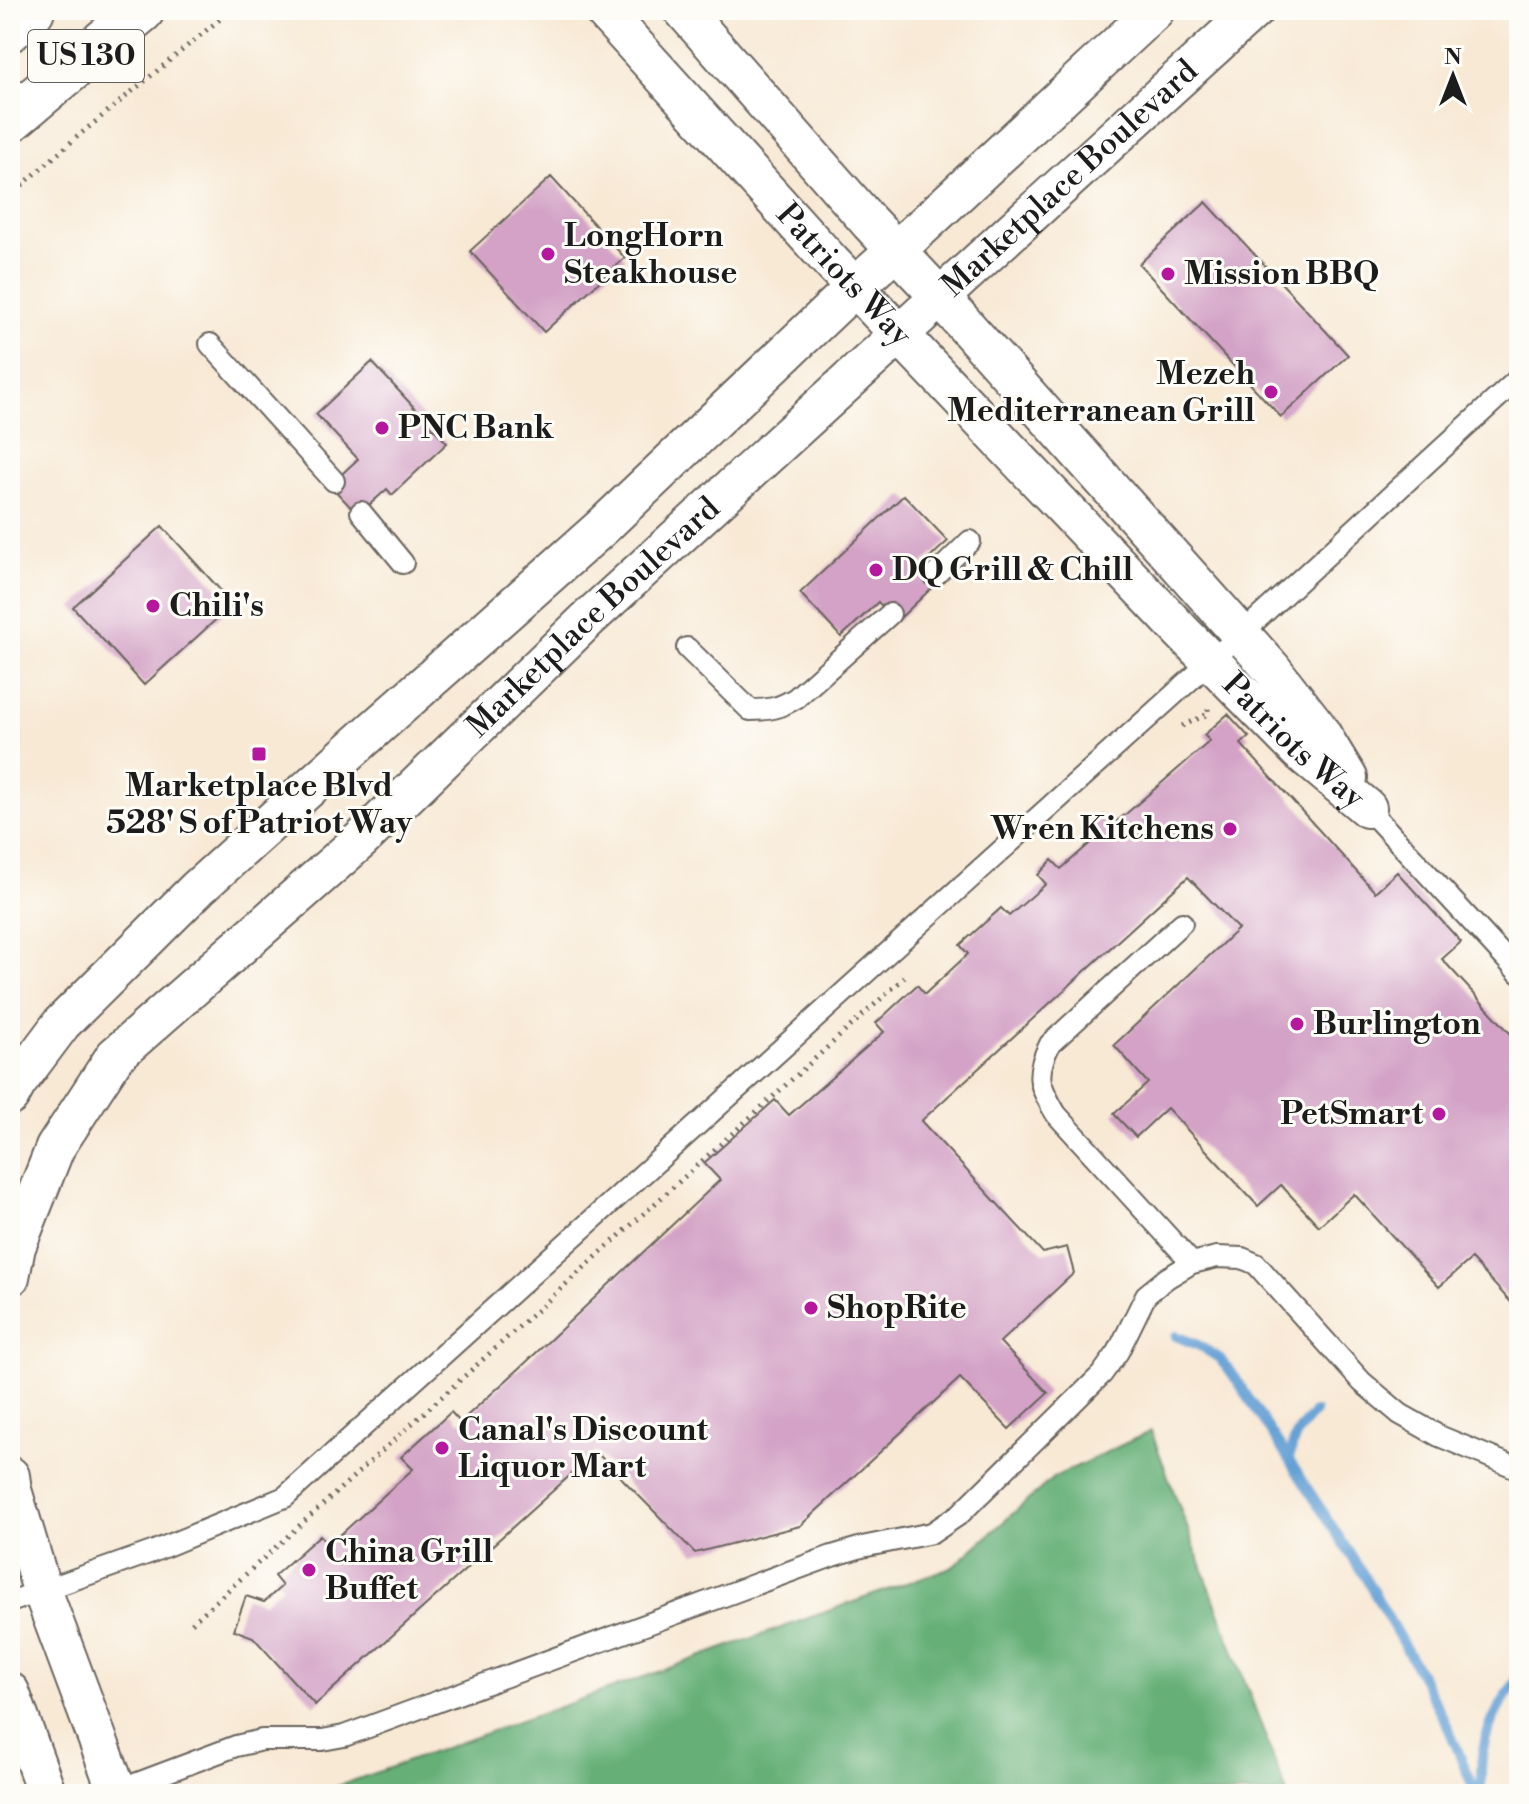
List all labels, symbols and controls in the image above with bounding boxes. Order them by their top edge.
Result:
road number: US 130 [28,30,144,82]
north arrow [1413,36,1493,116]
text: N [1444,44,1462,71]
street label: Marketplace Boulevard [933,51,1206,305]
street label: Patriots Way [768,195,921,355]
place label: LongHorn Steakhouse [564,216,737,293]
marker: LongHorn Steakhouse [539,245,557,263]
place label: Mission BBQ [1184,254,1379,294]
marker: Mission BBQ [1159,265,1177,283]
place label: Mezeh Mediterranean Grill [947,354,1255,431]
marker: Mezeh Mediterranean Grill [1262,383,1280,401]
place label: PNC Bank [398,408,555,448]
marker: PNC Bank [373,419,391,437]
street label: Marketplace Boulevard [458,488,728,746]
place label: DQ Grill & Chill [892,550,1134,590]
marker: DQ Grill & Chill [867,561,885,579]
place label: Chili's [169,586,264,626]
marker: Chili's [144,597,162,615]
street label: Patriots Way [1214,665,1373,818]
marker: Marketplace Blvd 528' S of Patriot Way [250,745,268,763]
place label: Marketplace Blvd 528' S of Patriot Way [106,766,413,843]
place label: Wren Kitchens [990,809,1214,849]
marker: Wren Kitchens [1221,820,1239,838]
place label: Burlington [1313,1004,1481,1044]
marker: Burlington [1288,1015,1306,1033]
place label: PetSmart [1280,1094,1424,1134]
marker: PetSmart [1430,1105,1448,1123]
place label: ShopRite [827,1288,967,1328]
marker: ShopRite [802,1299,820,1317]
place label: Canal's Discount Liquor Mart [458,1410,708,1487]
marker: Canal's Discount Liquor Mart [433,1439,451,1457]
place label: China Grill Buffet [325,1532,494,1609]
marker: China Grill Buffet [300,1561,318,1579]

